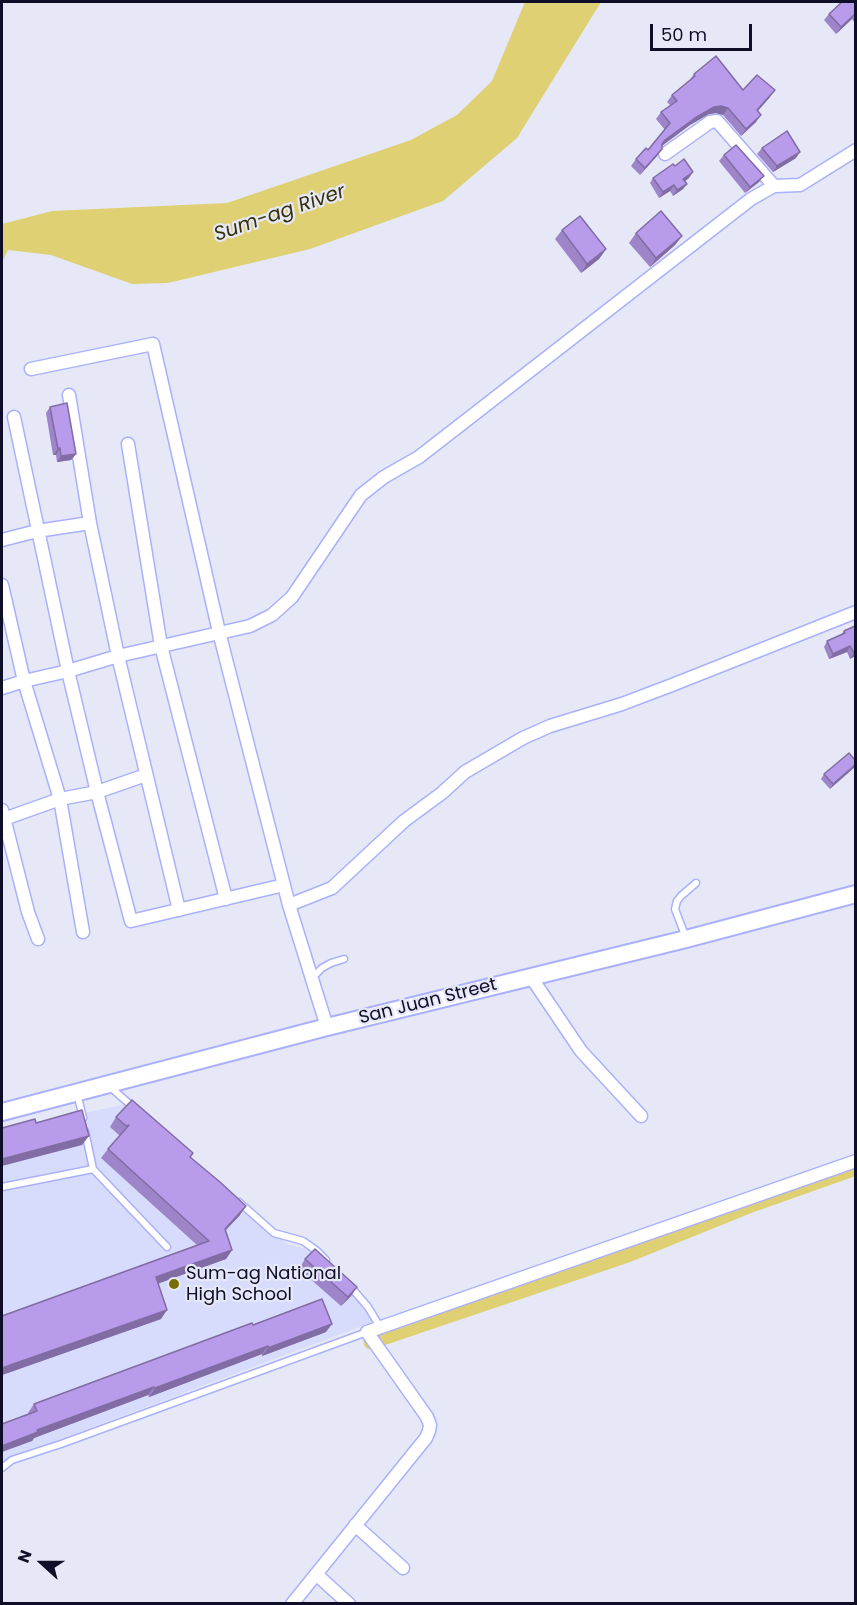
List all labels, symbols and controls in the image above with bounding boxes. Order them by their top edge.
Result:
scale bar [653,12,755,50]
text: 50 m [661,22,707,47]
water label: Sum-ag River [211,180,349,248]
street label: San Juan Street [357,974,499,1030]
place label: Sum-ag National High School [186,1263,341,1306]
marker: Sum-ag National High School [167,1277,181,1291]
north arrow [12,1533,72,1593]
text: N [12,1547,38,1566]

